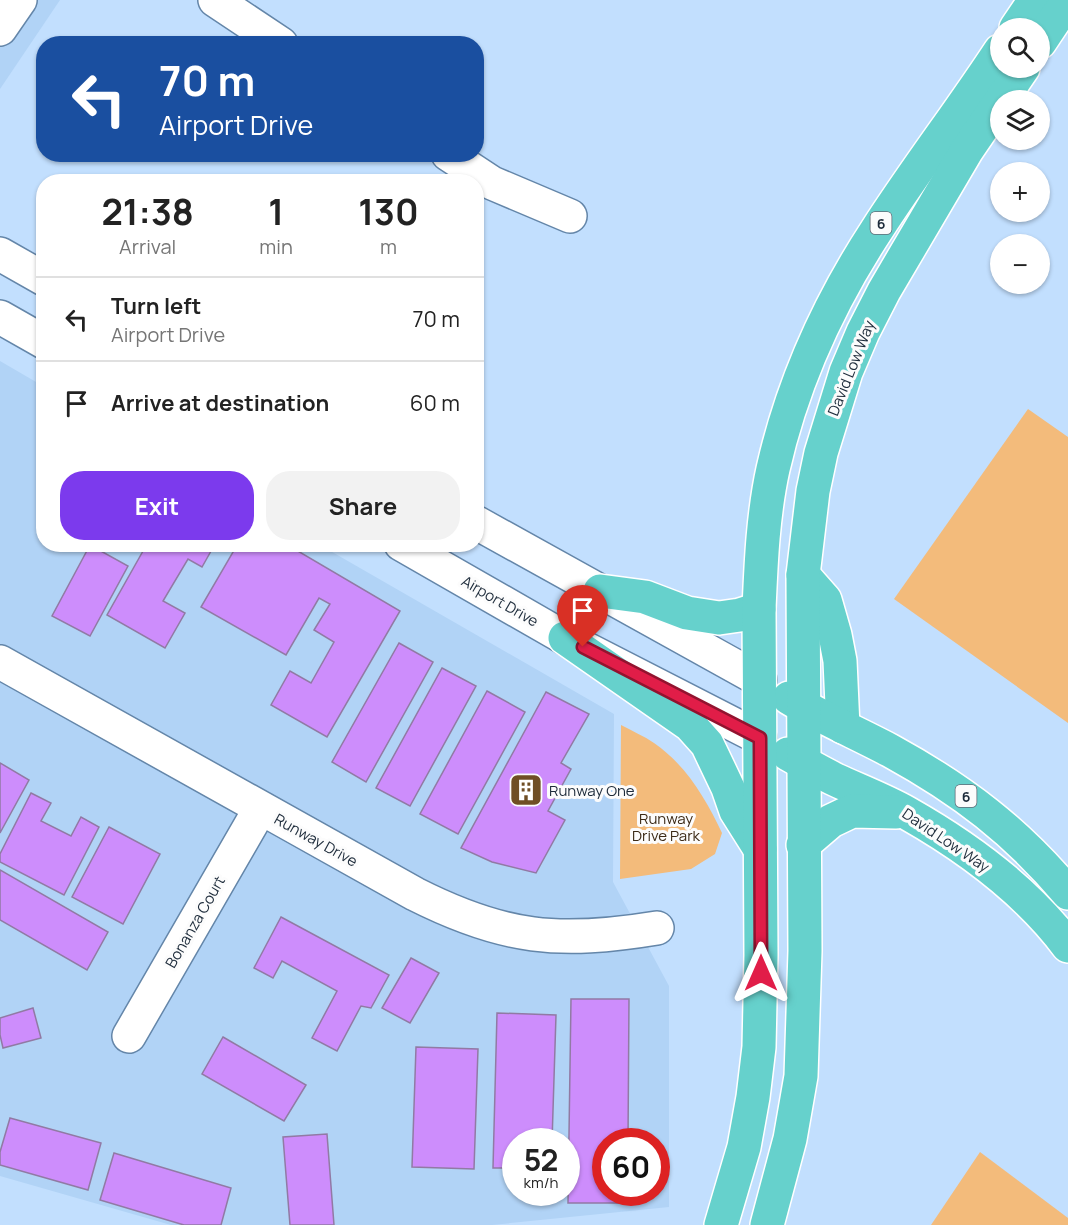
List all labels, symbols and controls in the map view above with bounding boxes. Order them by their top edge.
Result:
map controls [990,18,1050,294]
button: search [990,18,1050,78]
text: 70 m [159,51,255,109]
icon: left [60,60,138,138]
button: layers [990,90,1050,150]
text: Airport Drive [159,106,313,143]
button: + [990,162,1050,222]
text: 21:38 [101,187,194,236]
text: 1 [268,187,284,236]
text: 130 [358,187,419,236]
road number: 6 [870,212,892,234]
text: Arrival [119,233,176,260]
text: min [259,233,293,260]
text: m [380,233,397,260]
button: − [990,234,1050,294]
text: Turn left [111,291,201,321]
icon: left [60,303,93,336]
text: 70 m [412,304,460,334]
street label: David Low Way [822,317,880,419]
text: Airport Drive [111,321,225,348]
icon: arrive [60,387,93,420]
text: Arrive at destination [111,388,329,418]
text: 60 m [410,388,460,418]
button: Exit [60,471,254,540]
button: Share [266,471,460,540]
street label: Airport Drive [458,570,543,632]
pin [557,585,608,647]
icon: arrive [566,594,599,627]
building icon: Runway One [508,772,544,808]
place label: Runway One [549,780,635,801]
road number: 6 [956,785,976,807]
street label: David Low Way [898,803,994,877]
street label: Runway Drive [271,808,362,872]
park label: Runway Drive Park [632,808,701,846]
street label: Bonanza Court [160,872,230,972]
position arrow [729,941,793,1005]
speed limit sign: 60 [592,1128,670,1206]
text: 52 [524,1139,558,1180]
text: km/h [524,1172,558,1193]

